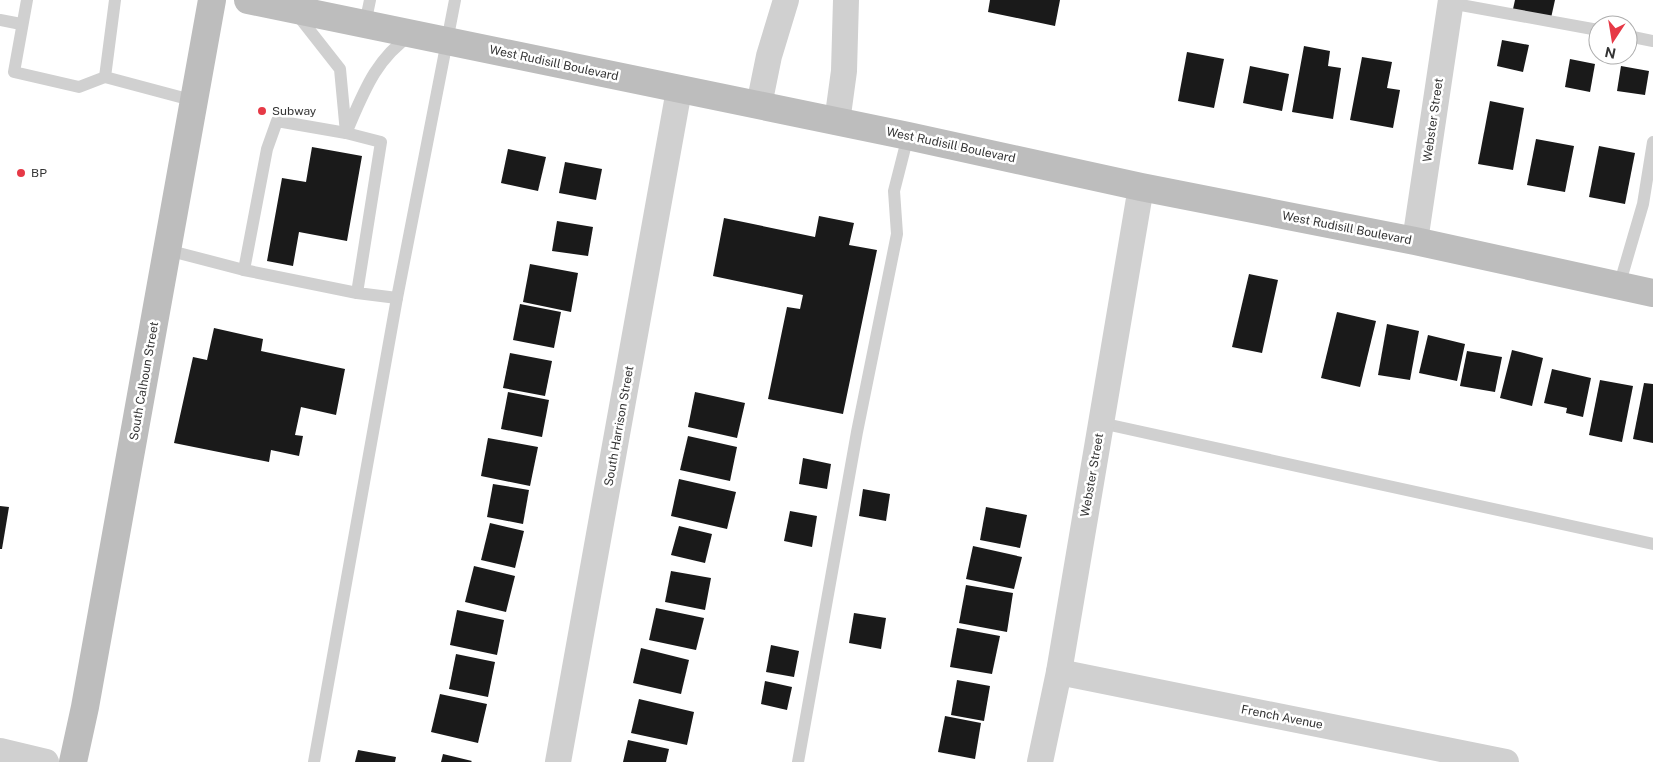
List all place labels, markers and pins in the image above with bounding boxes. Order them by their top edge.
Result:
place label: Subway [272,104,317,118]
marker: Subway [256,105,268,117]
place label: BP [31,166,47,180]
marker: BP [15,167,27,179]

